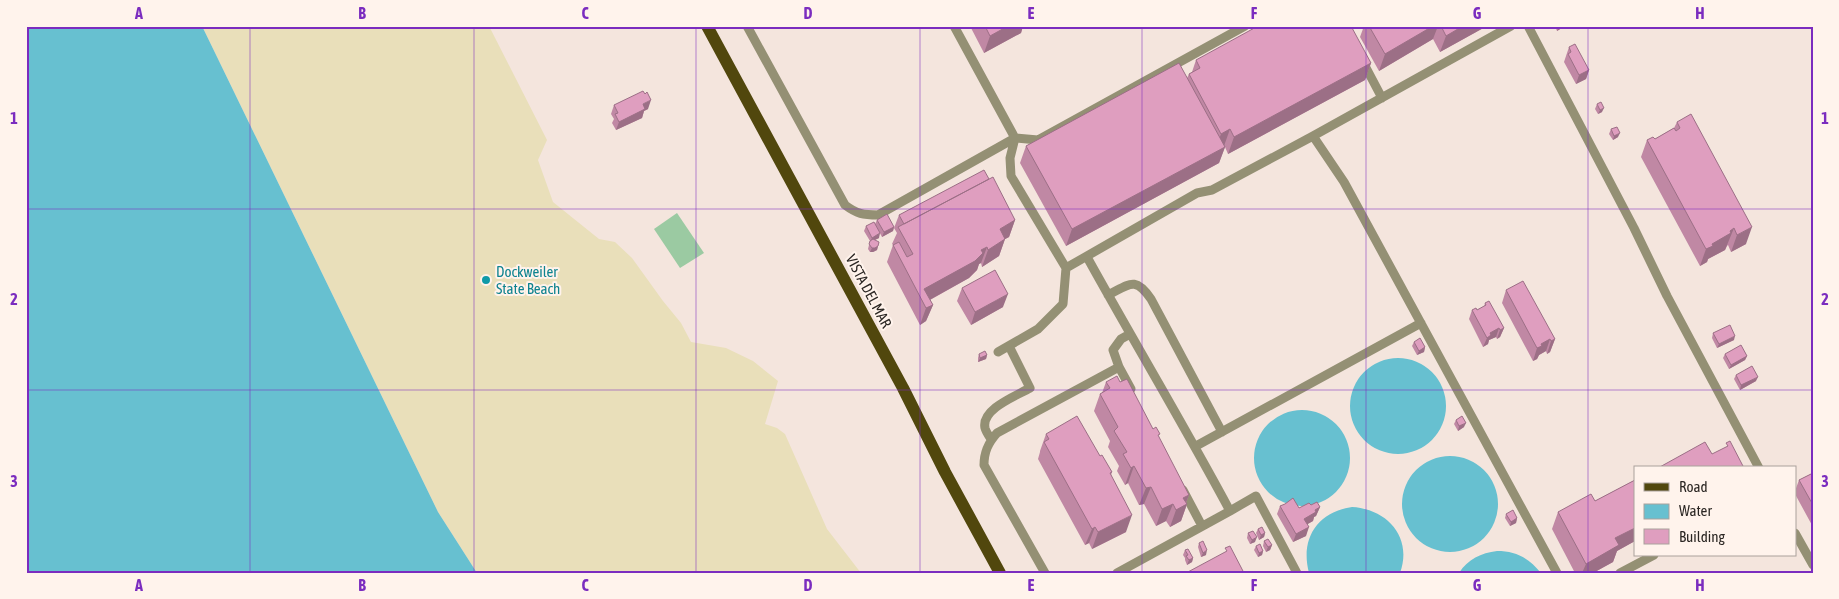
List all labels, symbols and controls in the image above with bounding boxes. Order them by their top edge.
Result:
text: A [134,4,143,22]
text: B [358,4,366,22]
text: C [581,4,589,22]
text: D [804,4,813,22]
text: E [1028,4,1035,22]
text: F [1251,4,1258,22]
text: G [1473,4,1482,22]
text: H [1695,4,1705,22]
text: 1 [10,109,18,127]
text: 1 [1821,109,1829,127]
street label: VISTA DEL MAR [843,252,896,331]
place label: Dockweiler State Beach [496,263,560,297]
marker: Dockweiler State Beach [480,274,492,286]
text: 2 [10,290,18,308]
text: 2 [1821,290,1829,308]
legend [1634,466,1796,556]
text: 3 [10,472,18,490]
text: 3 [1821,472,1829,490]
text: Road [1679,478,1708,495]
text: Water [1679,502,1712,519]
text: Building [1679,528,1725,545]
text: A [134,576,143,594]
text: B [358,576,366,594]
text: C [581,576,589,594]
text: D [804,576,813,594]
text: E [1028,576,1035,594]
text: F [1251,576,1258,594]
text: G [1473,576,1482,594]
text: H [1695,576,1705,594]

